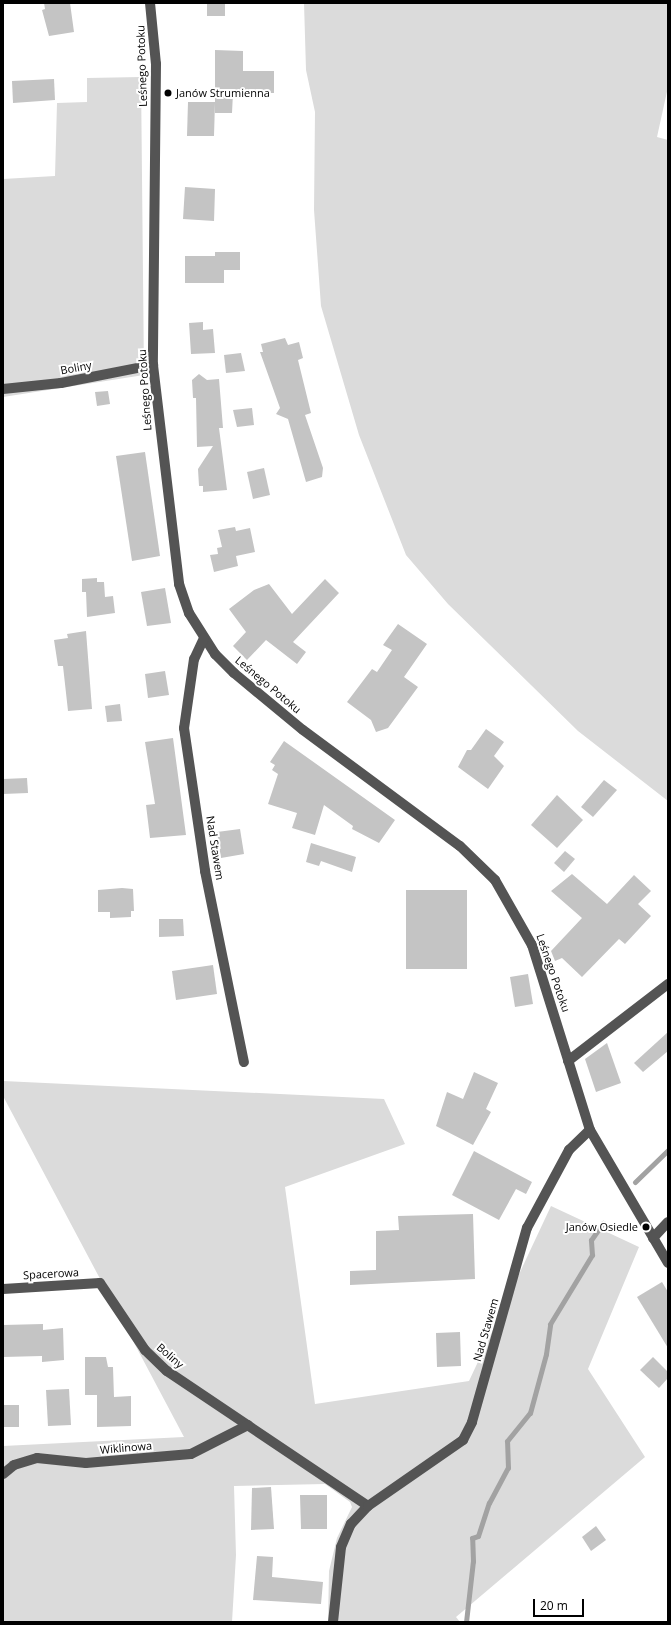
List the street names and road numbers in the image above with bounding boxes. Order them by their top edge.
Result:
street label: Leśnego Potoku [134,25,150,107]
street label: Leśnego Potoku [136,349,154,431]
street label: Boliny [59,359,93,377]
street label: Leśnego Potoku [232,654,304,716]
street label: Nad Stawem [203,815,227,881]
street label: Leśnego Potoku [533,932,573,1014]
street label: Spacerowa [23,1266,79,1282]
street label: Nad Stawem [471,1297,501,1363]
street label: Boliny [154,1341,186,1371]
street label: Wiklinowa [99,1439,153,1457]

